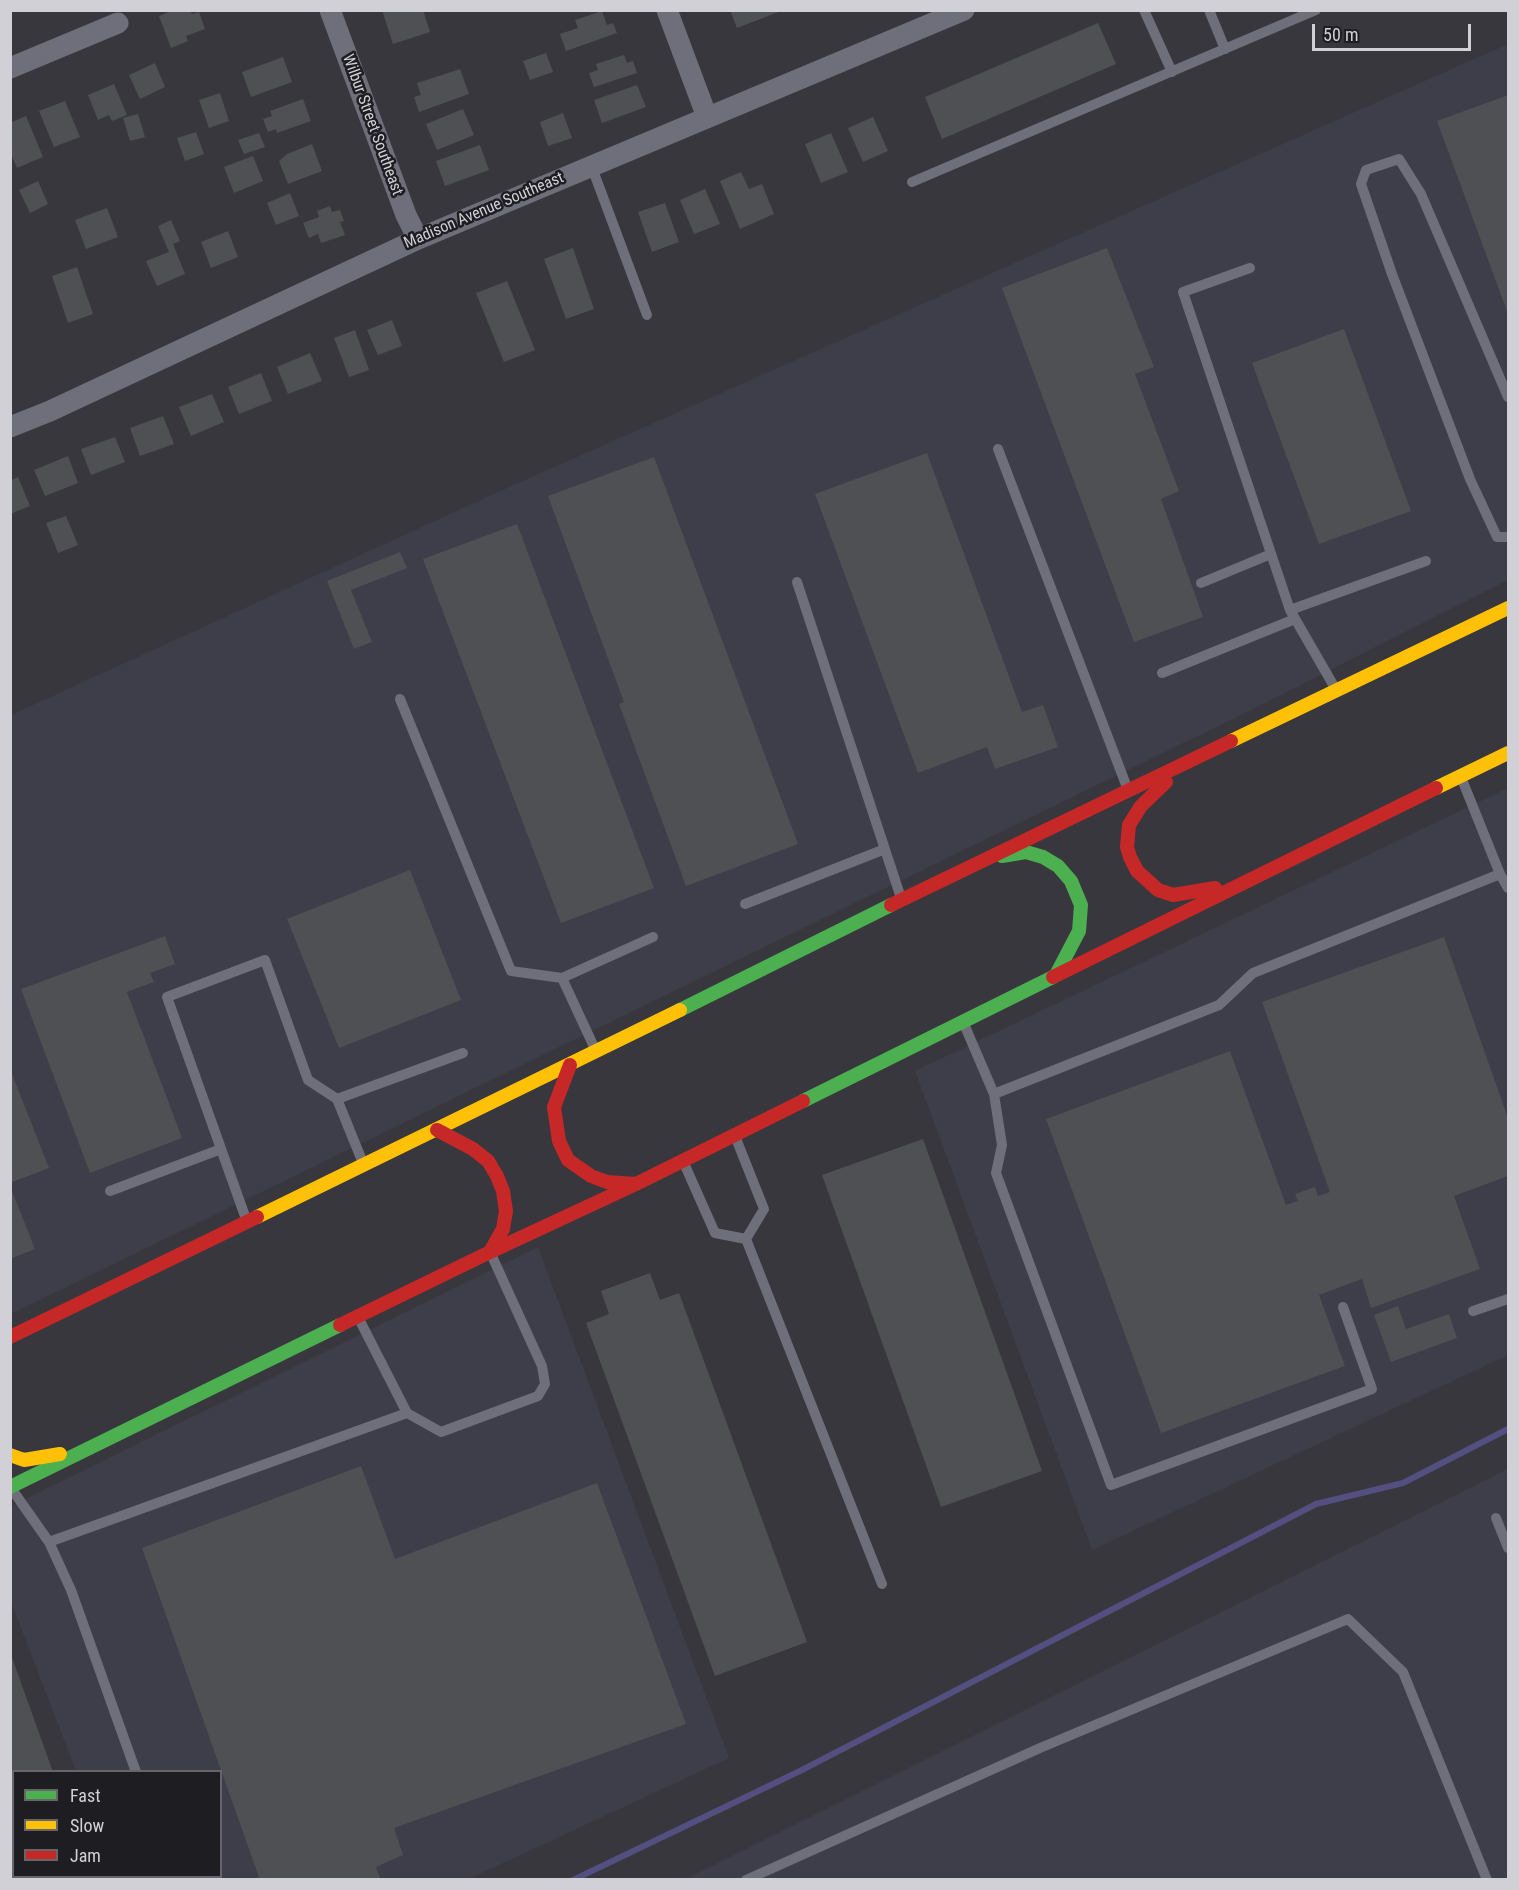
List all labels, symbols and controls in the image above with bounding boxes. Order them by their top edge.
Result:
scale bar [1315,12,1474,50]
text: 50 m [1323,24,1358,45]
street label: Wilbur Street Southeast [338,52,406,198]
street label: Madison Avenue Southeast [401,169,567,253]
legend [12,1770,222,1878]
text: Fast [70,1785,101,1806]
text: Slow [70,1815,104,1836]
text: Jam [70,1845,101,1866]

